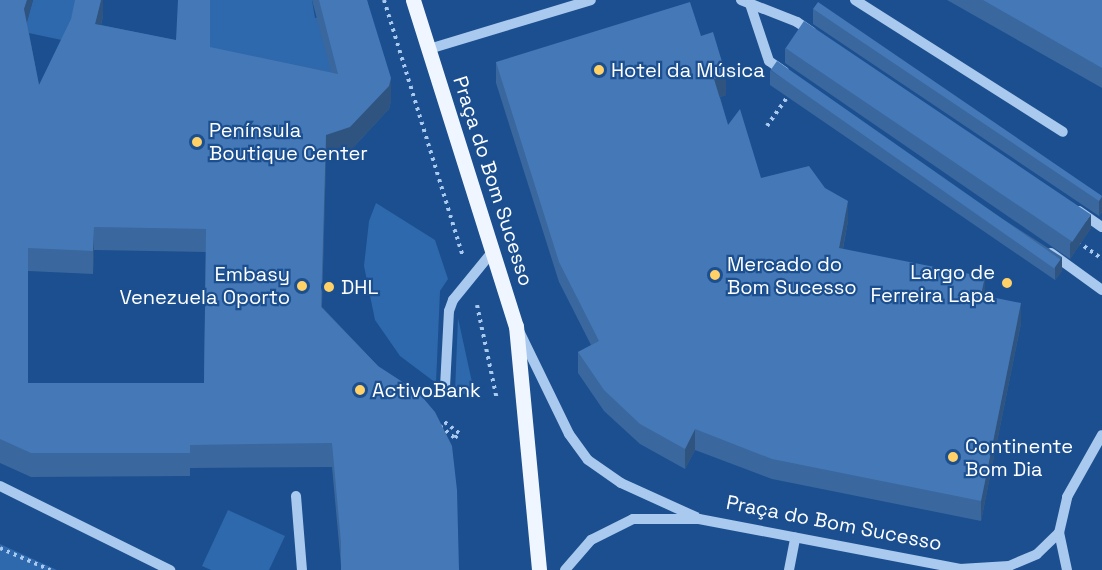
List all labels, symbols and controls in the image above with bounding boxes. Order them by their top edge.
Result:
place label: Hotel da Música [611,58,765,82]
marker: Hotel da Música [592,63,606,77]
street label: Praça do Bom Sucesso [448,73,538,289]
place label: Península Boutique Center [209,118,368,165]
marker: Península Boutique Center [190,135,204,149]
place label: Mercado do Bom Sucesso [727,252,857,299]
place label: Largo de Ferreira Lapa [870,260,995,307]
place label: Embasy Venezuela Oporto [119,262,290,309]
marker: Mercado do Bom Sucesso [708,268,722,282]
place label: DHL [341,275,378,299]
marker: Largo de Ferreira Lapa [1000,276,1014,290]
marker: Embasy Venezuela Oporto [295,279,309,293]
marker: DHL [322,280,336,294]
place label: ActivoBank [372,378,481,402]
marker: ActivoBank [353,383,367,397]
place label: Continente Bom Dia [965,434,1073,481]
marker: Continente Bom Dia [946,450,960,464]
street label: Praça do Bom Sucesso [724,490,944,556]

